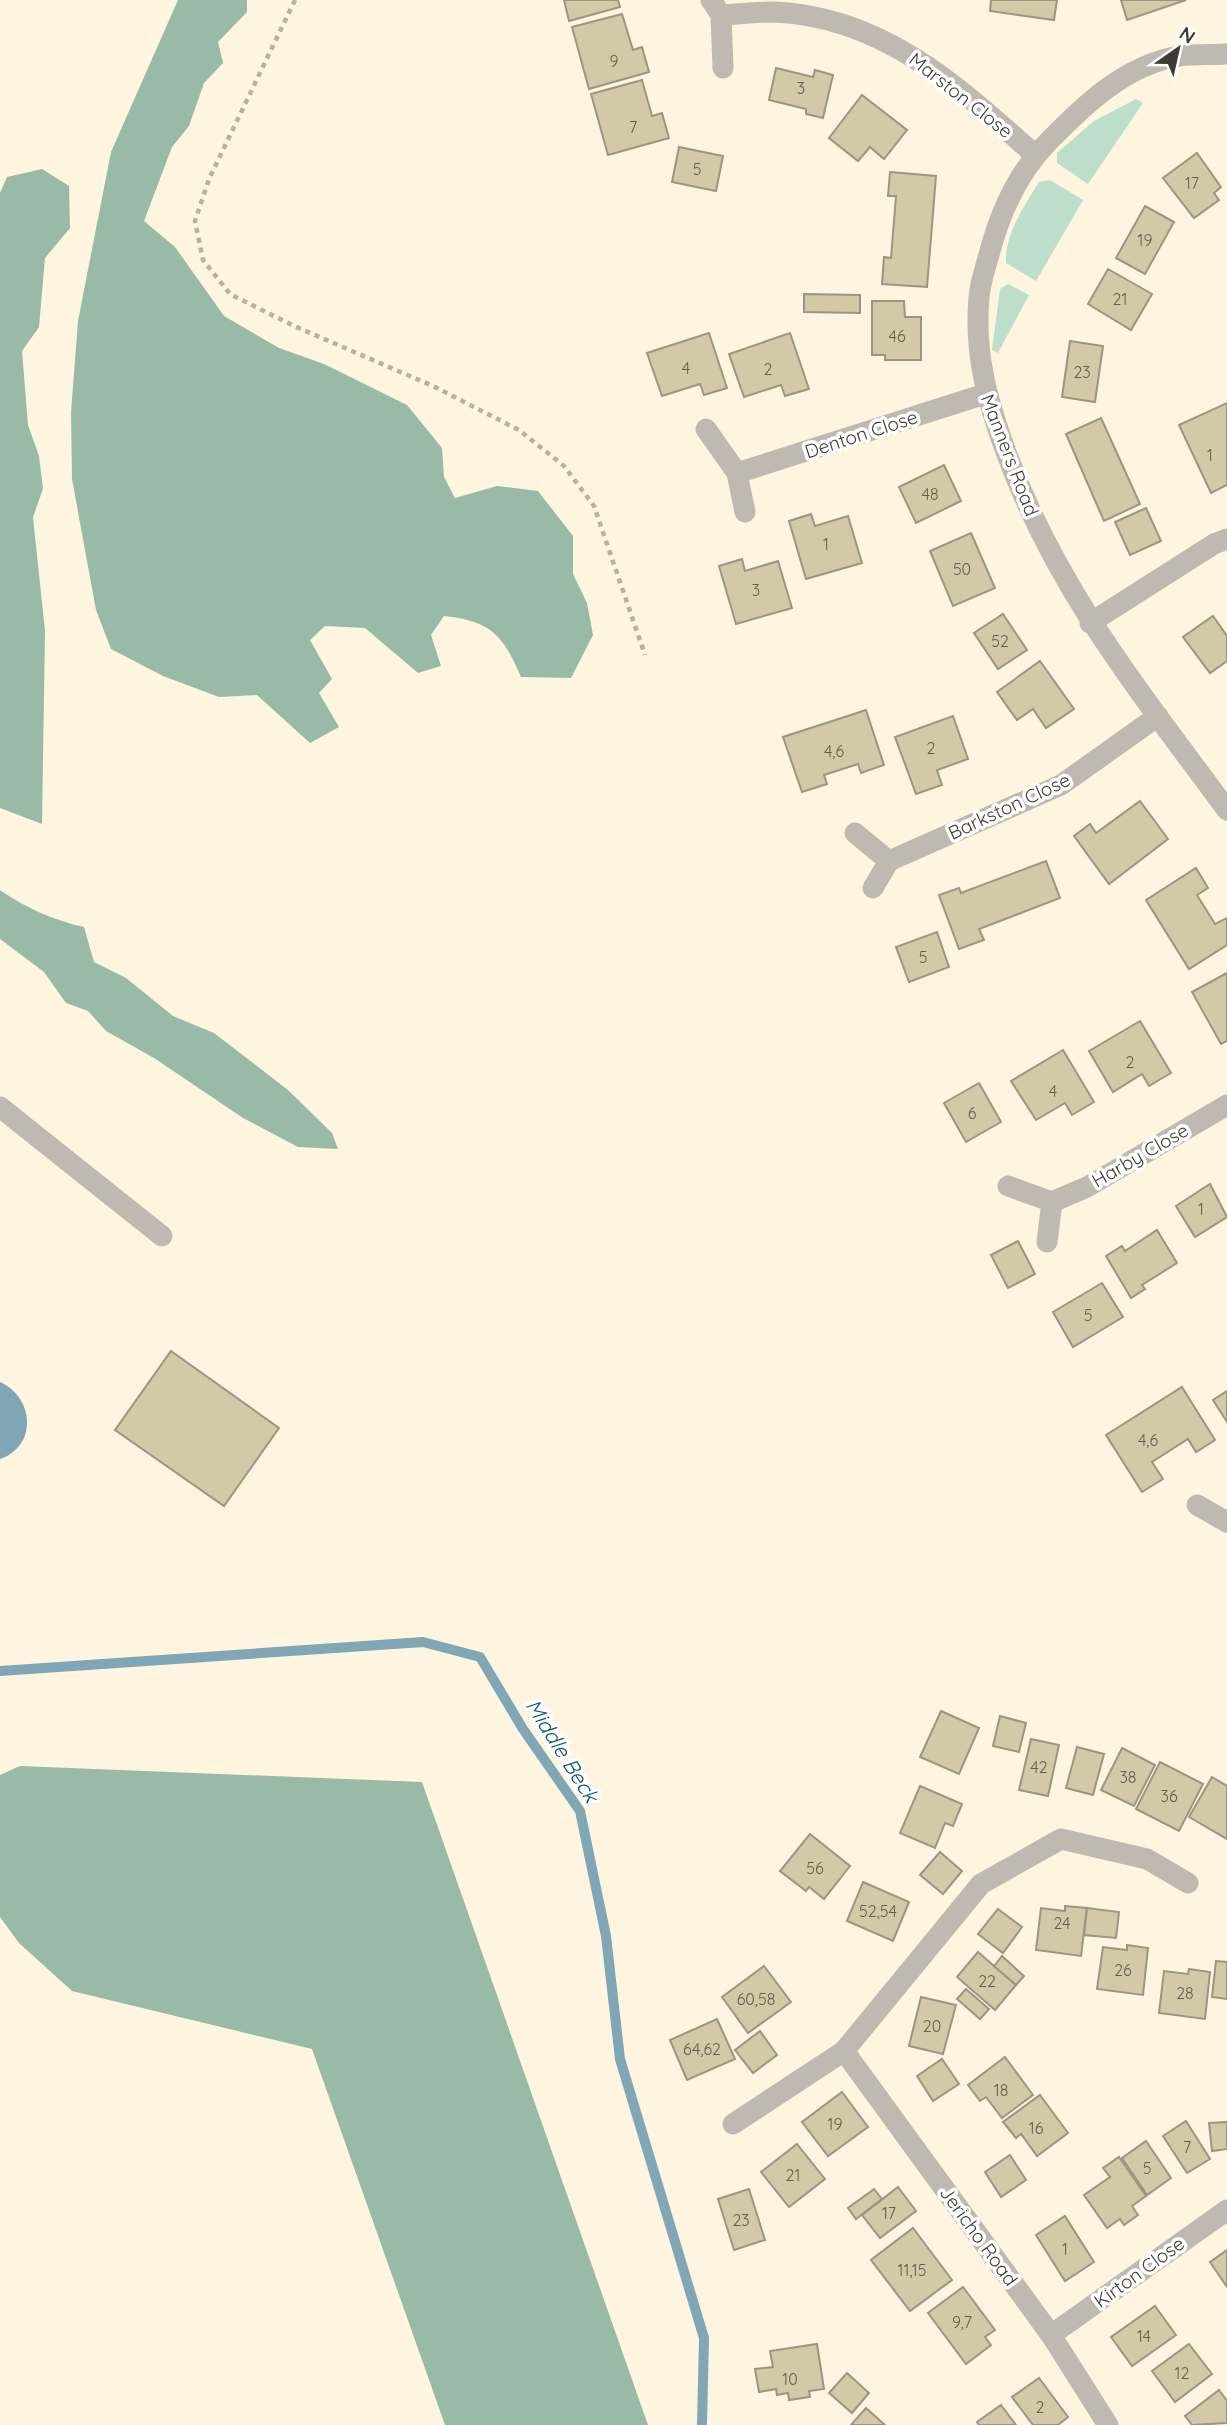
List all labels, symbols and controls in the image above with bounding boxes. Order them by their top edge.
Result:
north arrow [1143,14,1213,84]
text: N [1175,21,1200,49]
street label: Marston Close [904,47,1018,143]
house number: 9 [610,51,619,71]
house number: 3 [797,78,805,98]
house number: 7 [629,117,637,137]
house number: 5 [693,159,701,179]
house number: 17 [1185,173,1199,193]
house number: 19 [1138,230,1152,250]
house number: 21 [1113,289,1127,309]
house number: 46 [888,326,906,346]
house number: 4 [682,358,690,378]
house number: 2 [764,359,773,379]
house number: 23 [1073,362,1091,382]
street label: Manners Road [976,391,1044,519]
street label: Denton Close [802,404,920,464]
house number: 1 [1207,445,1213,465]
house number: 48 [921,484,939,504]
house number: 1 [823,534,829,554]
house number: 50 [953,559,971,579]
house number: 3 [752,580,760,600]
house number: 52 [991,631,1009,651]
house number: 2 [927,738,936,758]
house number: 4,6 [824,741,844,761]
street label: Barkston Close [944,767,1074,845]
house number: 5 [919,947,927,967]
house number: 2 [1126,1052,1135,1072]
house number: 4 [1049,1081,1057,1101]
house number: 6 [968,1103,977,1123]
street label: Harby Close [1087,1118,1193,1192]
house number: 1 [1198,1199,1204,1219]
house number: 5 [1084,1305,1092,1325]
house number: 4,6 [1138,1430,1158,1450]
water label: Middle Beck [521,1694,606,1809]
house number: 42 [1030,1757,1048,1777]
house number: 38 [1119,1767,1137,1787]
house number: 36 [1161,1786,1178,1806]
house number: 56 [806,1858,824,1878]
house number: 52,54 [859,1901,897,1921]
house number: 24 [1053,1913,1071,1933]
house number: 26 [1114,1960,1132,1980]
house number: 22 [978,1971,996,1991]
house number: 28 [1176,1983,1194,2003]
house number: 60,58 [737,1989,775,2009]
house number: 20 [923,2016,941,2036]
house number: 64,62 [683,2039,721,2059]
house number: 18 [994,2080,1008,2100]
house number: 19 [828,2114,842,2134]
house number: 16 [1029,2118,1044,2138]
house number: 7 [1183,2137,1191,2157]
house number: 5 [1143,2158,1151,2178]
house number: 21 [786,2165,800,2185]
street label: Jericho Road [935,2181,1023,2291]
house number: 17 [882,2203,896,2223]
house number: 23 [732,2210,750,2230]
street label: Kirton Close [1089,2231,1189,2313]
house number: 1 [1062,2239,1068,2259]
house number: 11,15 [898,2260,926,2280]
house number: 9,7 [952,2312,972,2332]
house number: 14 [1137,2326,1151,2346]
house number: 12 [1175,2363,1190,2383]
house number: 10 [782,2369,798,2389]
house number: 2 [1036,2397,1045,2417]

